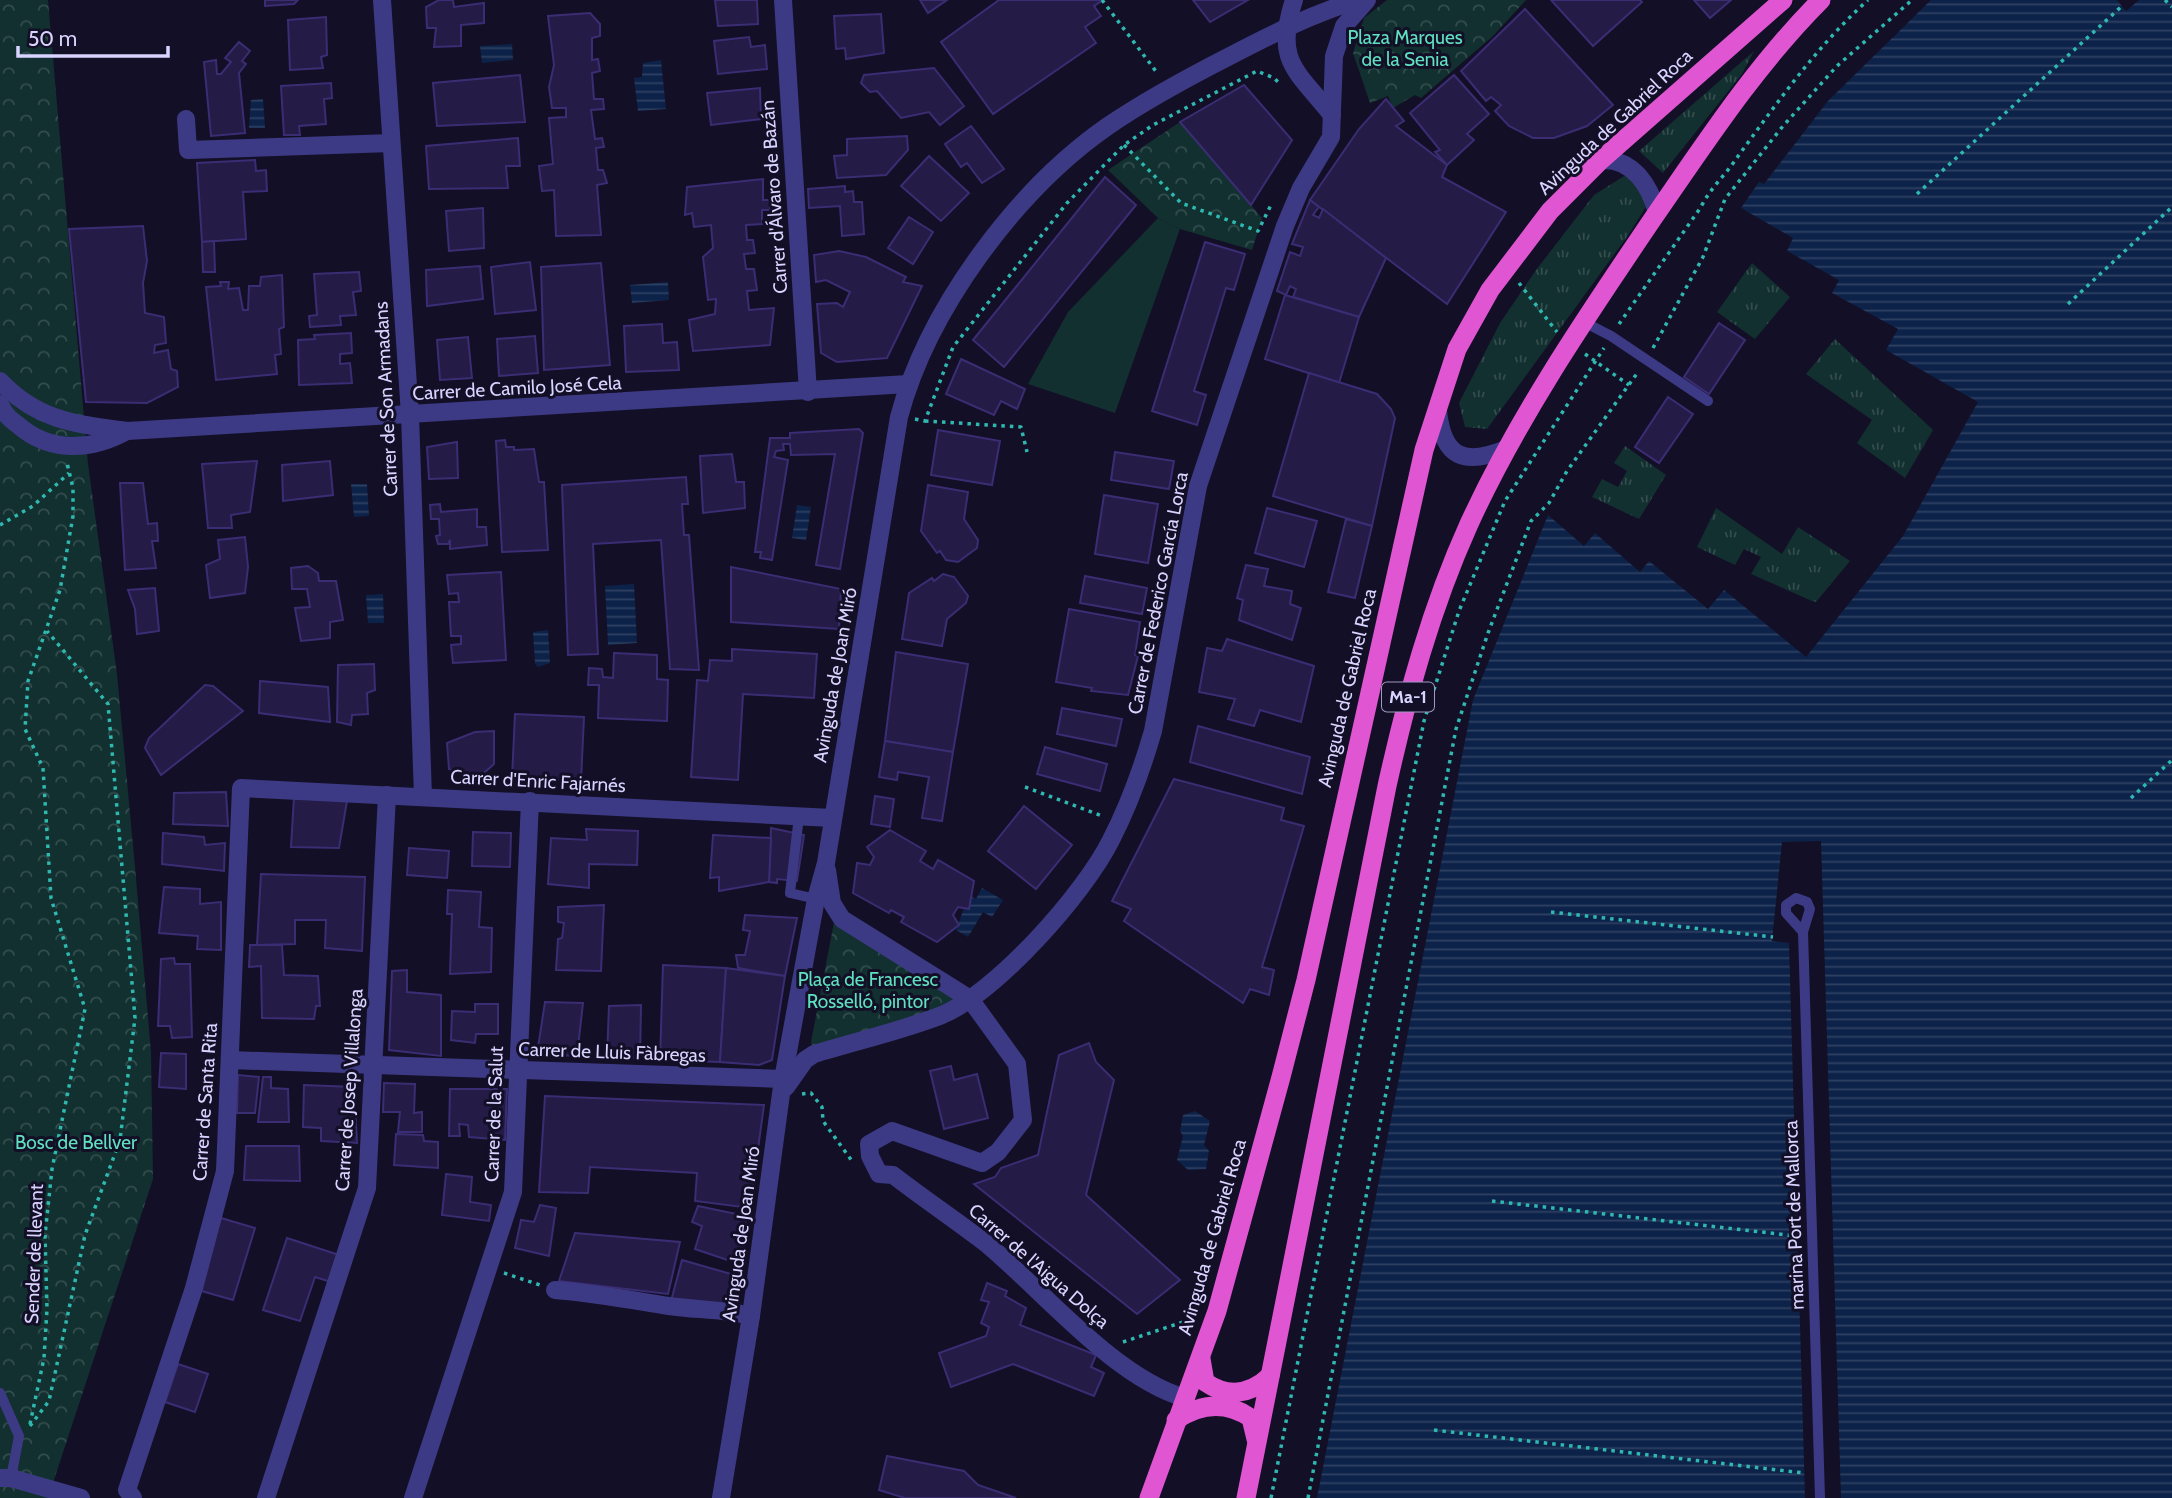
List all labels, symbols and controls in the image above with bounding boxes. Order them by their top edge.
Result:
scale bar [18,14,168,58]
text: 50 m [28,26,77,51]
park label: Plaza Marques de la Senia [1347,26,1463,71]
street label: Avinguda de Gabriel Roca [1533,44,1697,200]
street label: Carrer d'Álvaro de Bazán [755,99,792,295]
street label: Carrer de Son Armadans [369,301,403,497]
street label: Carrer de Camilo José Cela [412,371,622,405]
street label: Carrer de Federico García Lorca [1123,470,1193,716]
street label: Avinguda de Joan Miró [808,586,862,764]
street label: Avinguda de Gabriel Roca [1313,586,1381,790]
road number: Ma-1 [1382,682,1434,712]
street label: Carrer d'Enric Fajarnés [450,765,626,797]
park label: Plaça de Francesc Rosselló, pintor [798,968,939,1013]
street label: Carrer de Josep Villalonga [330,988,368,1192]
street label: Carrer de Santa Rita [188,1022,222,1182]
street label: Carrer de Lluis Fàbregas [518,1037,706,1067]
street label: Carrer de la Salut [480,1045,508,1182]
street label: marina Port de Mallorca [1779,1120,1809,1310]
park label: Bosc de Bellver [15,1131,137,1154]
street label: Avinguda de Gabriel Roca [1173,1136,1251,1338]
street label: Avinguda de Joan Miró [717,1145,765,1323]
street label: Sender de llevant [20,1183,48,1325]
street label: Carrer de l'Aigua Dolça [964,1199,1114,1333]

